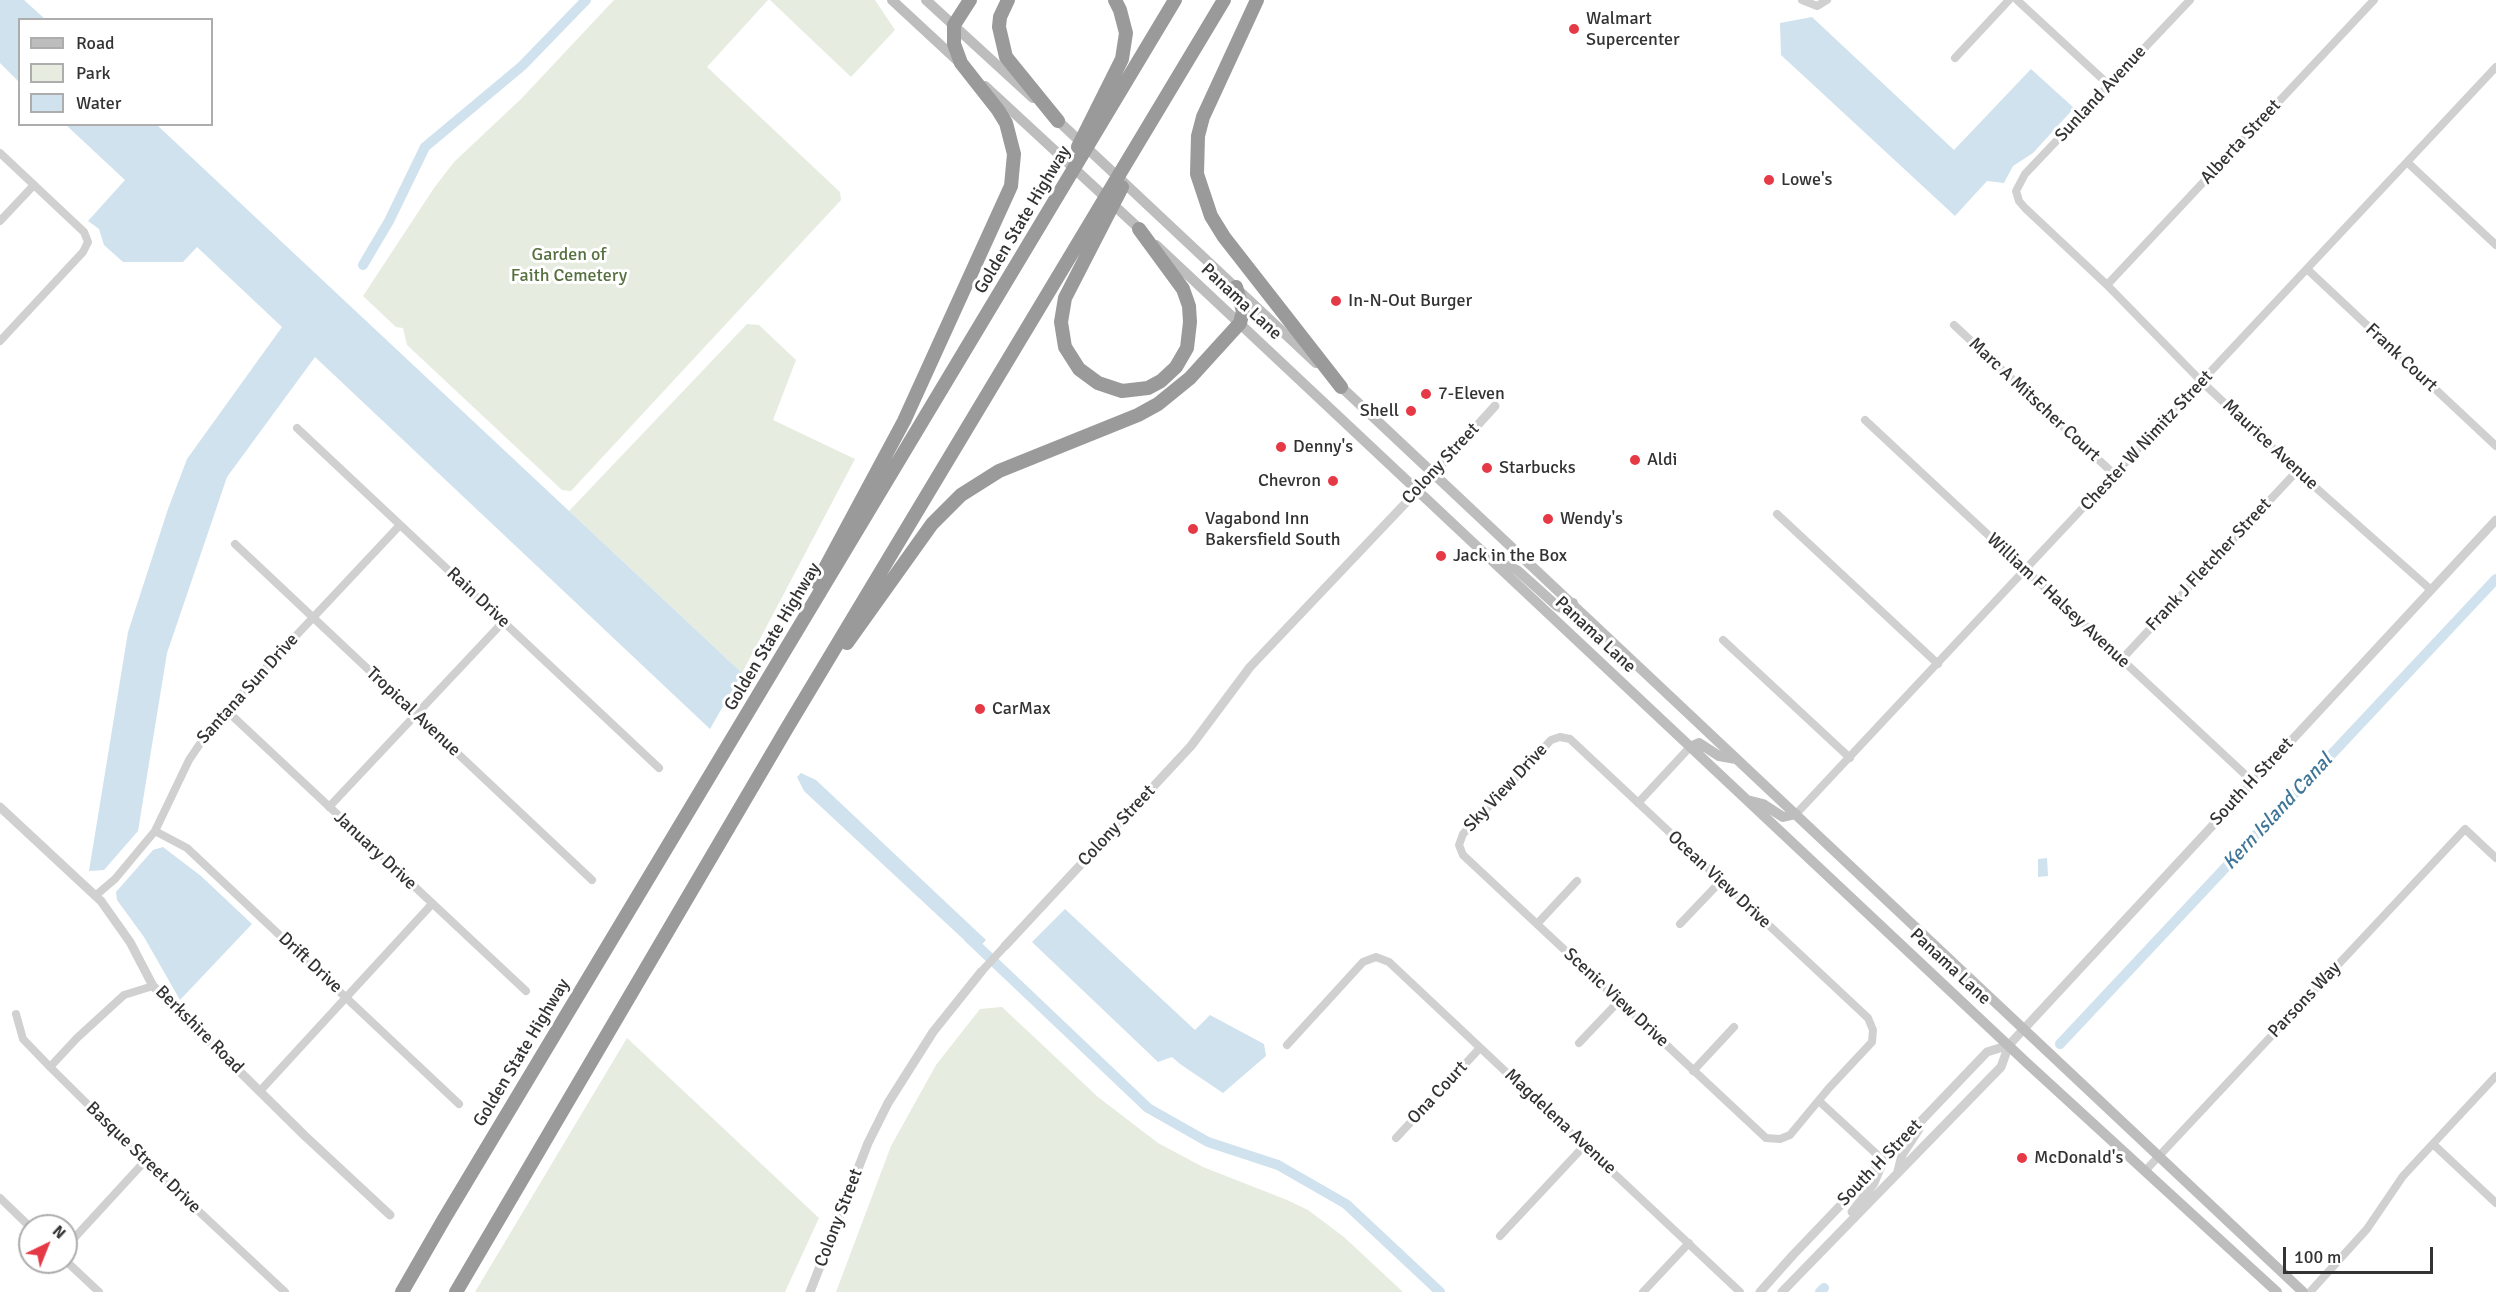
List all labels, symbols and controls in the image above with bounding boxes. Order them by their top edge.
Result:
place label: Walmart Supercenter [1586,8,1680,50]
legend [18,18,213,126]
marker: Walmart Supercenter [1567,22,1581,36]
text: Road [76,32,115,54]
street label: Sunland Avenue [2051,41,2151,147]
text: Park [76,62,111,84]
text: Water [76,92,121,114]
street label: Alberta Street [2196,95,2286,189]
street label: Golden State Highway [970,142,1076,298]
place label: Lowe's [1781,169,1832,191]
marker: Lowe's [1762,173,1776,187]
park label: Garden of Faith Cemetery [511,244,627,286]
street label: Panama Lane [1196,259,1286,345]
place label: In-N-Out Burger [1348,290,1472,312]
marker: In-N-Out Burger [1329,294,1343,308]
street label: Frank Court [2360,319,2442,397]
street label: Marc A Mitscher Court [1964,333,2104,467]
street label: Chester W Nimitz Street [2076,366,2218,516]
place label: 7-Eleven [1438,383,1505,405]
marker: 7-Eleven [1419,387,1433,401]
street label: Maurice Avenue [2218,395,2322,495]
place label: Shell [1360,400,1399,422]
marker: Shell [1404,404,1418,418]
street label: Colony Street [1398,419,1484,509]
place label: Denny's [1293,436,1353,458]
marker: Denny's [1274,440,1288,454]
place label: Aldi [1647,449,1677,471]
marker: Aldi [1628,453,1642,467]
place label: Starbucks [1499,457,1576,479]
marker: Starbucks [1480,461,1494,475]
place label: Chevron [1258,470,1321,492]
marker: Chevron [1326,474,1340,488]
street label: Frank J Fletcher Street [2142,494,2276,636]
place label: Vagabond Inn Bakersfield South [1205,508,1341,550]
place label: Wendy's [1560,508,1623,530]
marker: Wendy's [1541,512,1555,526]
marker: Vagabond Inn Bakersfield South [1186,522,1200,536]
street label: William F Halsey Avenue [1982,529,2134,673]
place label: Jack in the Box [1453,545,1567,567]
marker: Jack in the Box [1434,549,1448,563]
street label: Golden State Highway [720,559,826,715]
street label: Rain Drive [442,563,514,633]
street label: Panama Lane [1550,592,1640,678]
street label: Santana Sun Drive [193,629,303,749]
street label: Tropical Avenue [361,663,465,761]
place label: CarMax [992,698,1050,720]
marker: CarMax [973,702,987,716]
street label: South H Street [2206,734,2298,830]
street label: Sky View Drive [1460,739,1552,837]
water label: Kern Island Canal [2218,749,2338,875]
street label: Colony Street [1074,781,1160,871]
street label: January Drive [329,807,421,895]
street label: Ocean View Drive [1663,827,1775,933]
street label: Panama Lane [1905,924,1995,1010]
street label: Drift Drive [274,928,346,998]
street label: Scenic View Drive [1559,944,1673,1052]
street label: Parsons Way [2264,957,2346,1043]
street label: Golden State Highway [469,975,575,1131]
street label: Berkshire Road [150,981,248,1079]
street label: Ona Court [1404,1057,1472,1129]
street label: Magdelena Avenue [1500,1065,1620,1179]
street label: Basque Street Drive [81,1098,205,1218]
street label: South H Street [1833,1115,1927,1211]
place label: McDonald's [2034,1147,2123,1169]
marker: McDonald's [2015,1151,2029,1165]
street label: Colony Street [810,1166,868,1270]
north arrow [18,1214,78,1274]
text: N [48,1221,70,1243]
scale bar [2286,1235,2436,1273]
text: 100 m [2294,1246,2341,1268]

